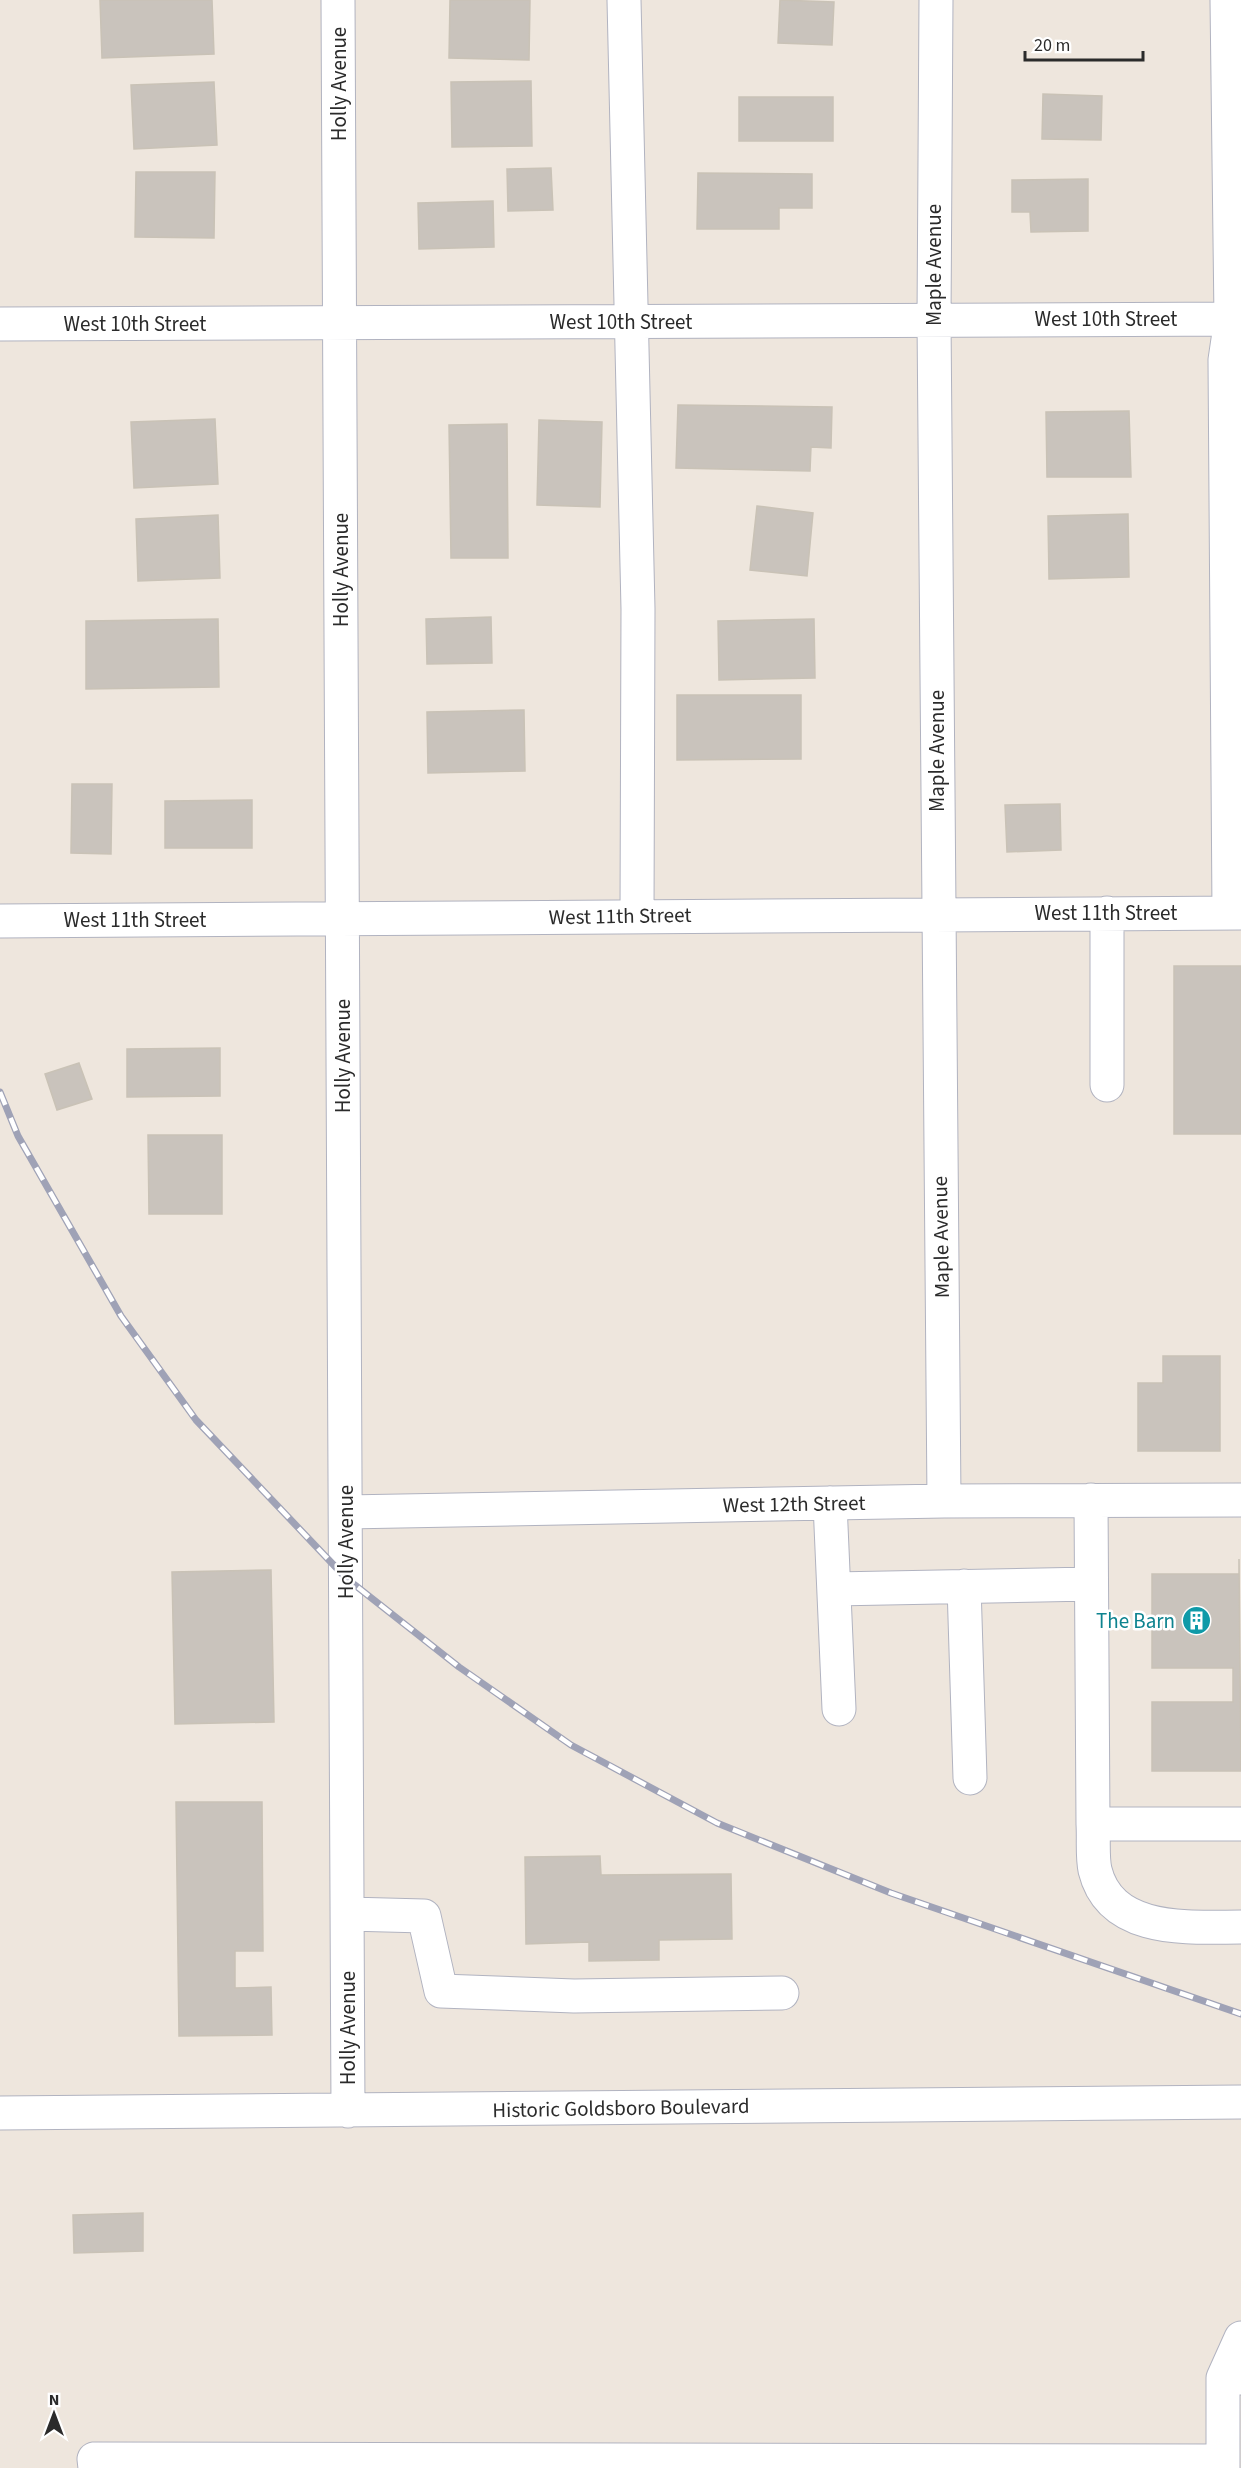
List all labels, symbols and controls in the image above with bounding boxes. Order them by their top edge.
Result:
scale bar [1025,24,1144,62]
street label: Holly Avenue [324,27,354,141]
text: 20 m [1034,33,1070,58]
street label: Maple Avenue [919,204,949,326]
street label: West 10th Street [1035,304,1177,334]
street label: West 10th Street [550,307,692,337]
street label: West 10th Street [64,309,206,339]
street label: Holly Avenue [326,513,356,627]
street label: Maple Avenue [922,690,952,812]
street label: West 11th Street [1035,898,1177,928]
street label: West 11th Street [548,900,692,932]
street label: West 11th Street [64,905,206,935]
street label: Holly Avenue [328,999,358,1113]
street label: Maple Avenue [925,1176,957,1298]
street label: Holly Avenue [331,1485,361,1599]
street label: West 12th Street [722,1488,866,1520]
building icon: The Barn [1180,1605,1212,1637]
place label: The Barn [1096,1606,1175,1636]
street label: Holly Avenue [333,1971,363,2085]
street label: Historic Goldsboro Boulevard [492,2091,750,2125]
north arrow [24,2384,84,2444]
text: N [49,2389,59,2411]

